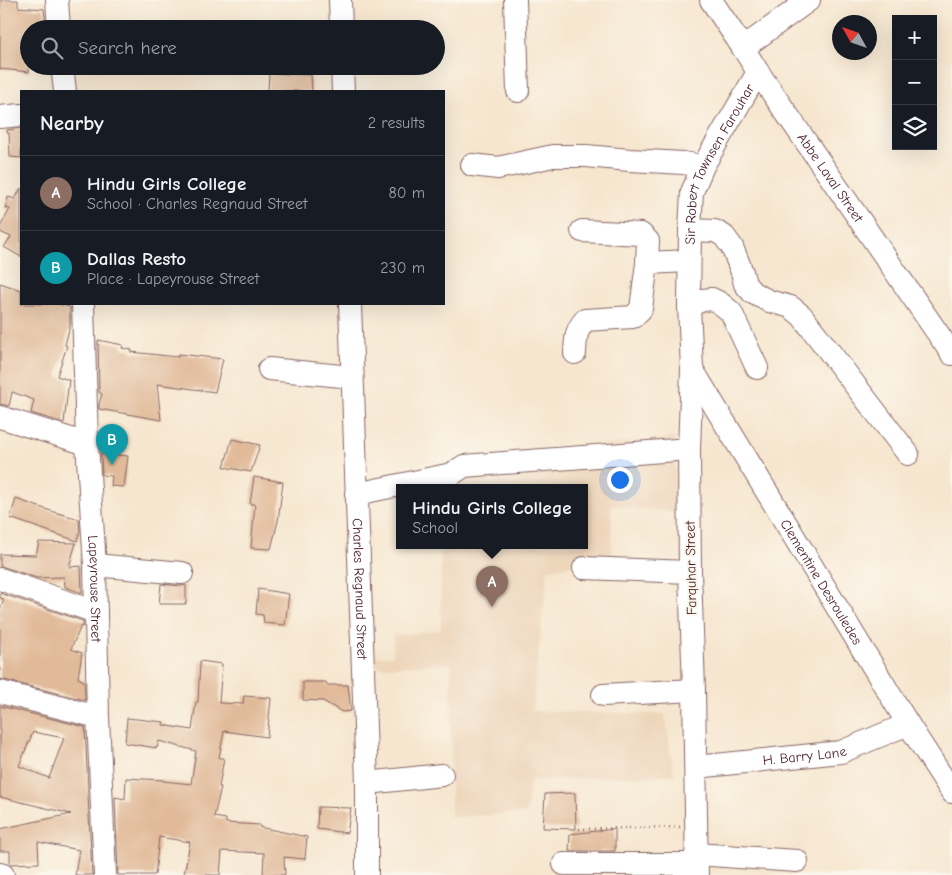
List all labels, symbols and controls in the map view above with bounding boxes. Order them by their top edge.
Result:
north arrow [832,15,877,60]
map controls [892,15,937,150]
button: + [892,15,937,60]
search box [20,20,445,75]
icon: search [38,34,66,62]
text: Search here [78,37,177,59]
button: − [892,60,937,105]
street label: Sir Robert Townsen Farouhar [681,80,758,245]
button: layers [892,105,937,150]
text: Nearby [40,111,104,135]
text: 2 results [368,114,425,132]
street label: Abbe Laval Street [794,130,868,226]
text: Hindu Girls College [87,173,246,195]
text: A [52,184,60,202]
text: 80 m [388,184,425,202]
text: School · Charles Regnaud Street [87,195,308,213]
text: Dallas Resto [87,248,186,270]
text: B [51,259,61,277]
text: 230 m [380,259,425,277]
text: Place · Lapeyrouse Street [87,270,259,288]
pin: B [96,424,128,465]
your location [607,467,633,493]
popup [396,484,588,549]
text: Hindu Girls College [412,497,572,519]
street label: Clementine Desrouledes [777,516,866,648]
street label: Charles Regnaud Street [349,518,371,661]
text: School [412,519,458,537]
street label: Farquhar Street [682,520,700,615]
street label: Lapeyrouse Street [85,535,105,643]
pin: A [476,566,508,607]
street label: H. Barry Lane [762,742,849,769]

